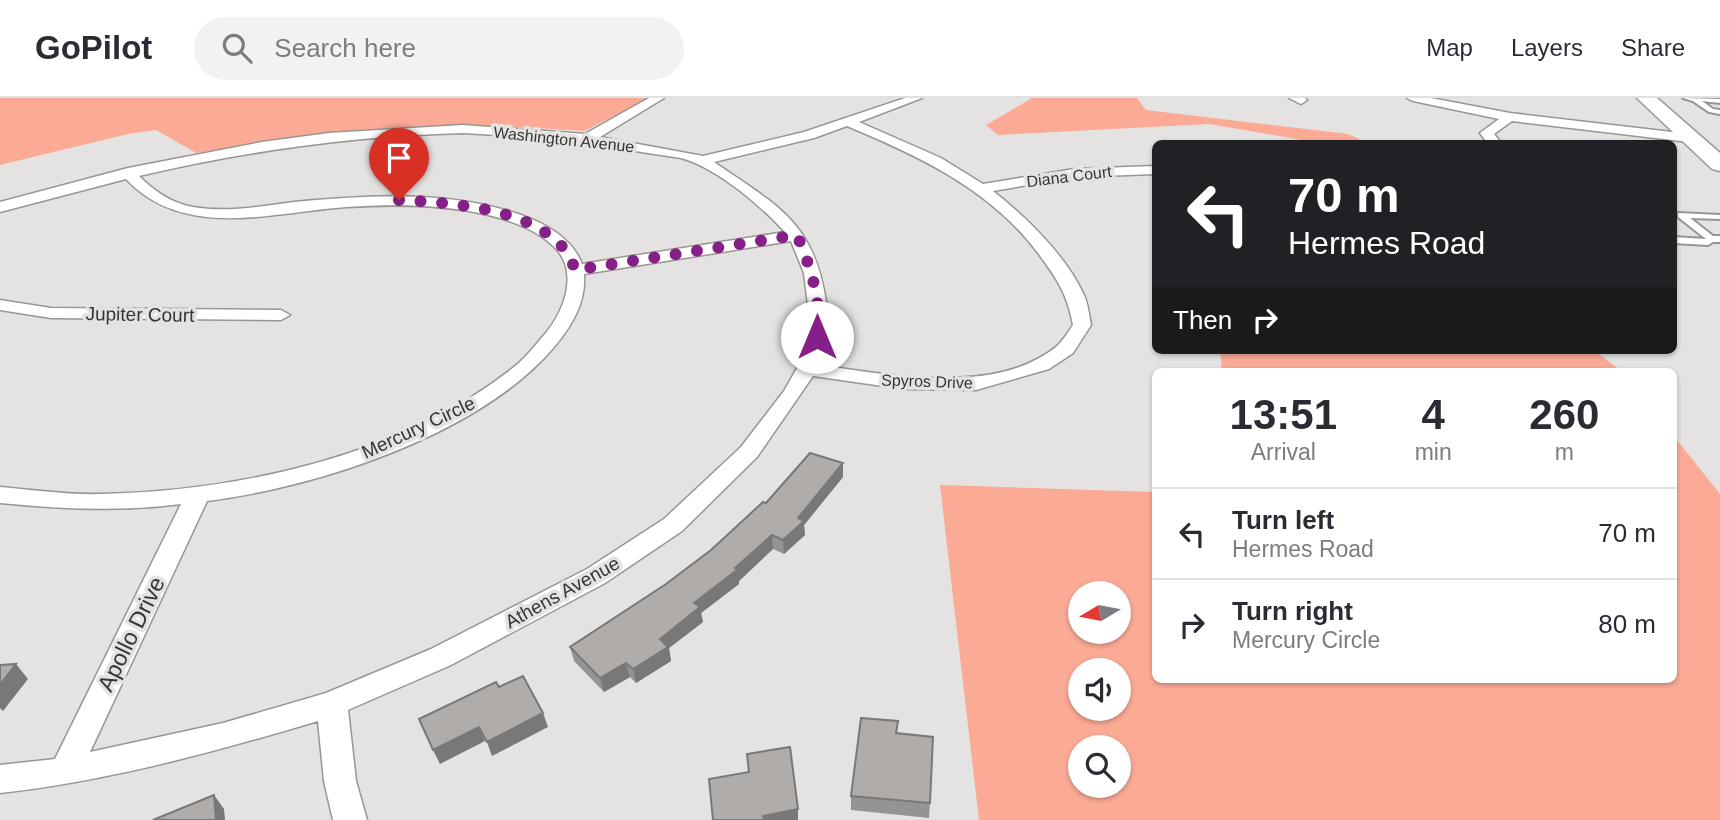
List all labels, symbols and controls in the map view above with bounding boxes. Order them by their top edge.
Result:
search box [194,17,684,80]
text: GoPilot [35,29,152,66]
icon: search [218,29,256,67]
text: Search here [274,33,416,63]
text: Map [1426,34,1473,61]
text: Layers [1511,34,1583,61]
text: Share [1621,34,1685,61]
street label: Washington Avenue [493,124,635,155]
pin [369,128,429,200]
icon: arrive [380,139,418,177]
street label: Diana Court [1026,163,1113,190]
icon: left [1173,168,1264,259]
text: 70 m [1288,168,1400,222]
text: Hermes Road [1288,225,1485,261]
position arrow [780,300,854,374]
icon: right [1246,301,1284,339]
street label: Jupiter Court [85,303,195,326]
text: Then [1173,305,1232,335]
street label: Spyros Drive [881,371,973,392]
text: 13:51 [1230,391,1337,438]
text: 4 [1421,391,1445,438]
text: 260 [1529,391,1599,438]
street label: Mercury Circle [358,392,478,463]
text: Arrival [1251,439,1316,465]
text: min [1415,439,1452,465]
text: m [1555,439,1574,465]
text: Turn left [1232,505,1334,535]
icon: left [1173,515,1211,553]
text: 70 m [1598,518,1656,548]
text: Hermes Road [1232,536,1374,562]
street label: Athens Avenue [501,552,623,633]
street label: Apollo Drive [92,573,170,695]
north arrow [1068,581,1130,644]
map controls [1068,581,1131,798]
text: Turn right [1232,596,1353,626]
icon: right [1173,606,1211,644]
text: 80 m [1598,609,1656,639]
text: Mercury Circle [1232,627,1380,653]
button: sound [1068,658,1131,721]
button: search [1068,735,1131,798]

